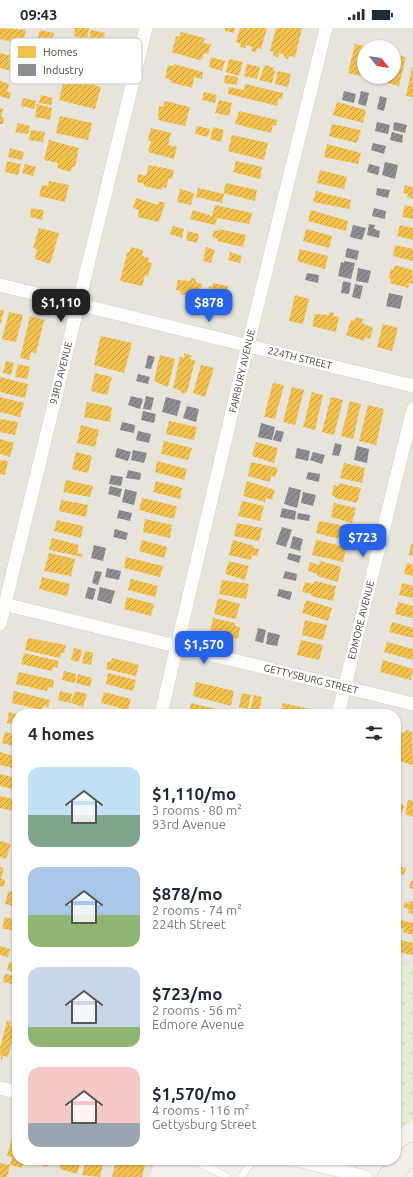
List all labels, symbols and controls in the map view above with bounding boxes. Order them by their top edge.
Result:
text: 09:43 [20,6,58,23]
legend [10,38,142,84]
north arrow [357,40,401,84]
map controls [357,40,401,84]
text: Homes [43,46,78,58]
text: Industry [43,64,84,76]
pin: $1,110 [28,289,94,323]
pin: $878 [185,289,233,323]
text: $1,110 [41,295,81,309]
text: $878 [194,295,224,309]
street label: FAIRBURY AVENUE [227,328,257,414]
street label: 93RD AVENUE [48,340,74,406]
street label: 224TH STREET [267,345,334,371]
pin: $723 [339,524,387,558]
text: $723 [348,530,378,544]
street label: EDMORE AVENUE [346,579,376,661]
pin: $1,570 [171,631,237,665]
text: $1,570 [184,637,224,651]
street label: GETTYSBURG STREET [263,662,360,696]
icon: filters [363,722,385,744]
text: 4 homes [28,724,94,743]
icon: home [60,783,108,831]
text: $1,110/mo [152,784,236,803]
text: 3 rooms · 80 m² [152,803,242,817]
text: 93rd Avenue [152,817,226,831]
icon: home [60,883,108,931]
text: $878/mo [152,884,222,903]
text: 2 rooms · 74 m² [152,903,242,917]
text: 224th Street [152,917,226,931]
icon: home [60,983,108,1031]
text: $723/mo [152,984,222,1003]
text: 2 rooms · 56 m² [152,1003,242,1017]
text: Edmore Avenue [152,1017,244,1031]
icon: home [60,1083,108,1131]
text: $1,570/mo [152,1084,236,1103]
text: 4 rooms · 116 m² [152,1103,249,1117]
text: Gettysburg Street [152,1117,257,1131]

